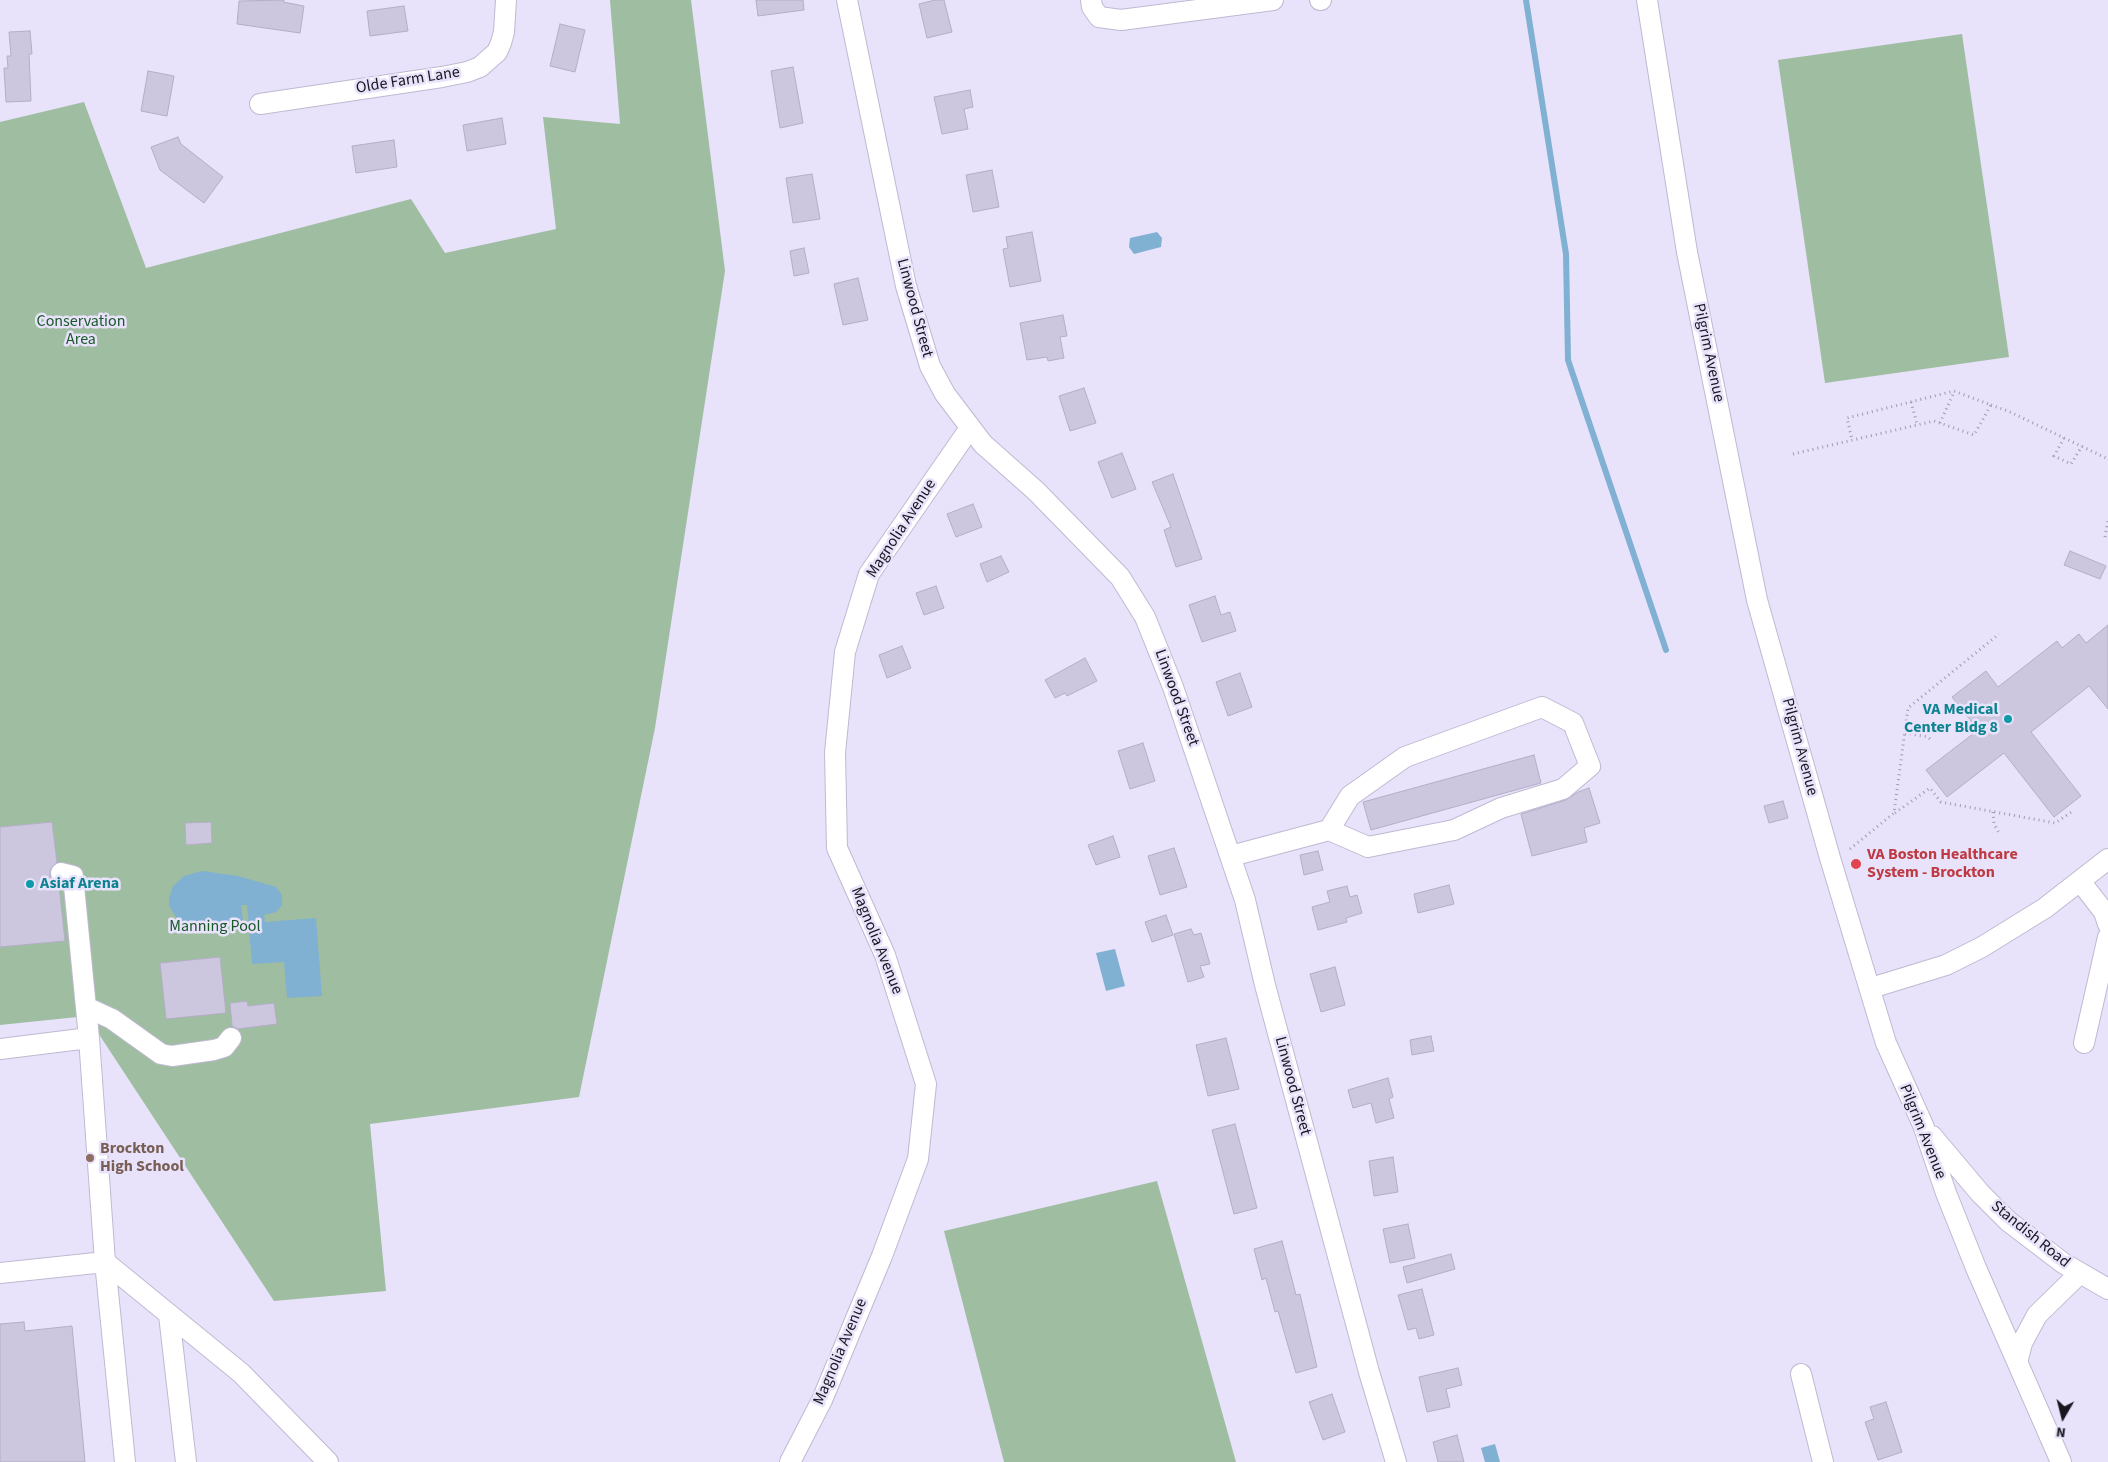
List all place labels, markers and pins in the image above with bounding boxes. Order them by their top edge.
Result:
place label: VA Medical Center Bldg 8 [1904,700,1998,738]
marker: VA Medical Center Bldg 8 [2002,713,2014,725]
place label: VA Boston Healthcare System - Brockton [1867,845,2018,883]
marker: VA Boston Healthcare System - Brockton [1849,857,1863,871]
place label: Asiaf Arena [40,874,119,894]
marker: Asiaf Arena [24,878,36,890]
place label: Brockton High School [100,1139,184,1177]
marker: Brockton High School [84,1152,96,1164]

